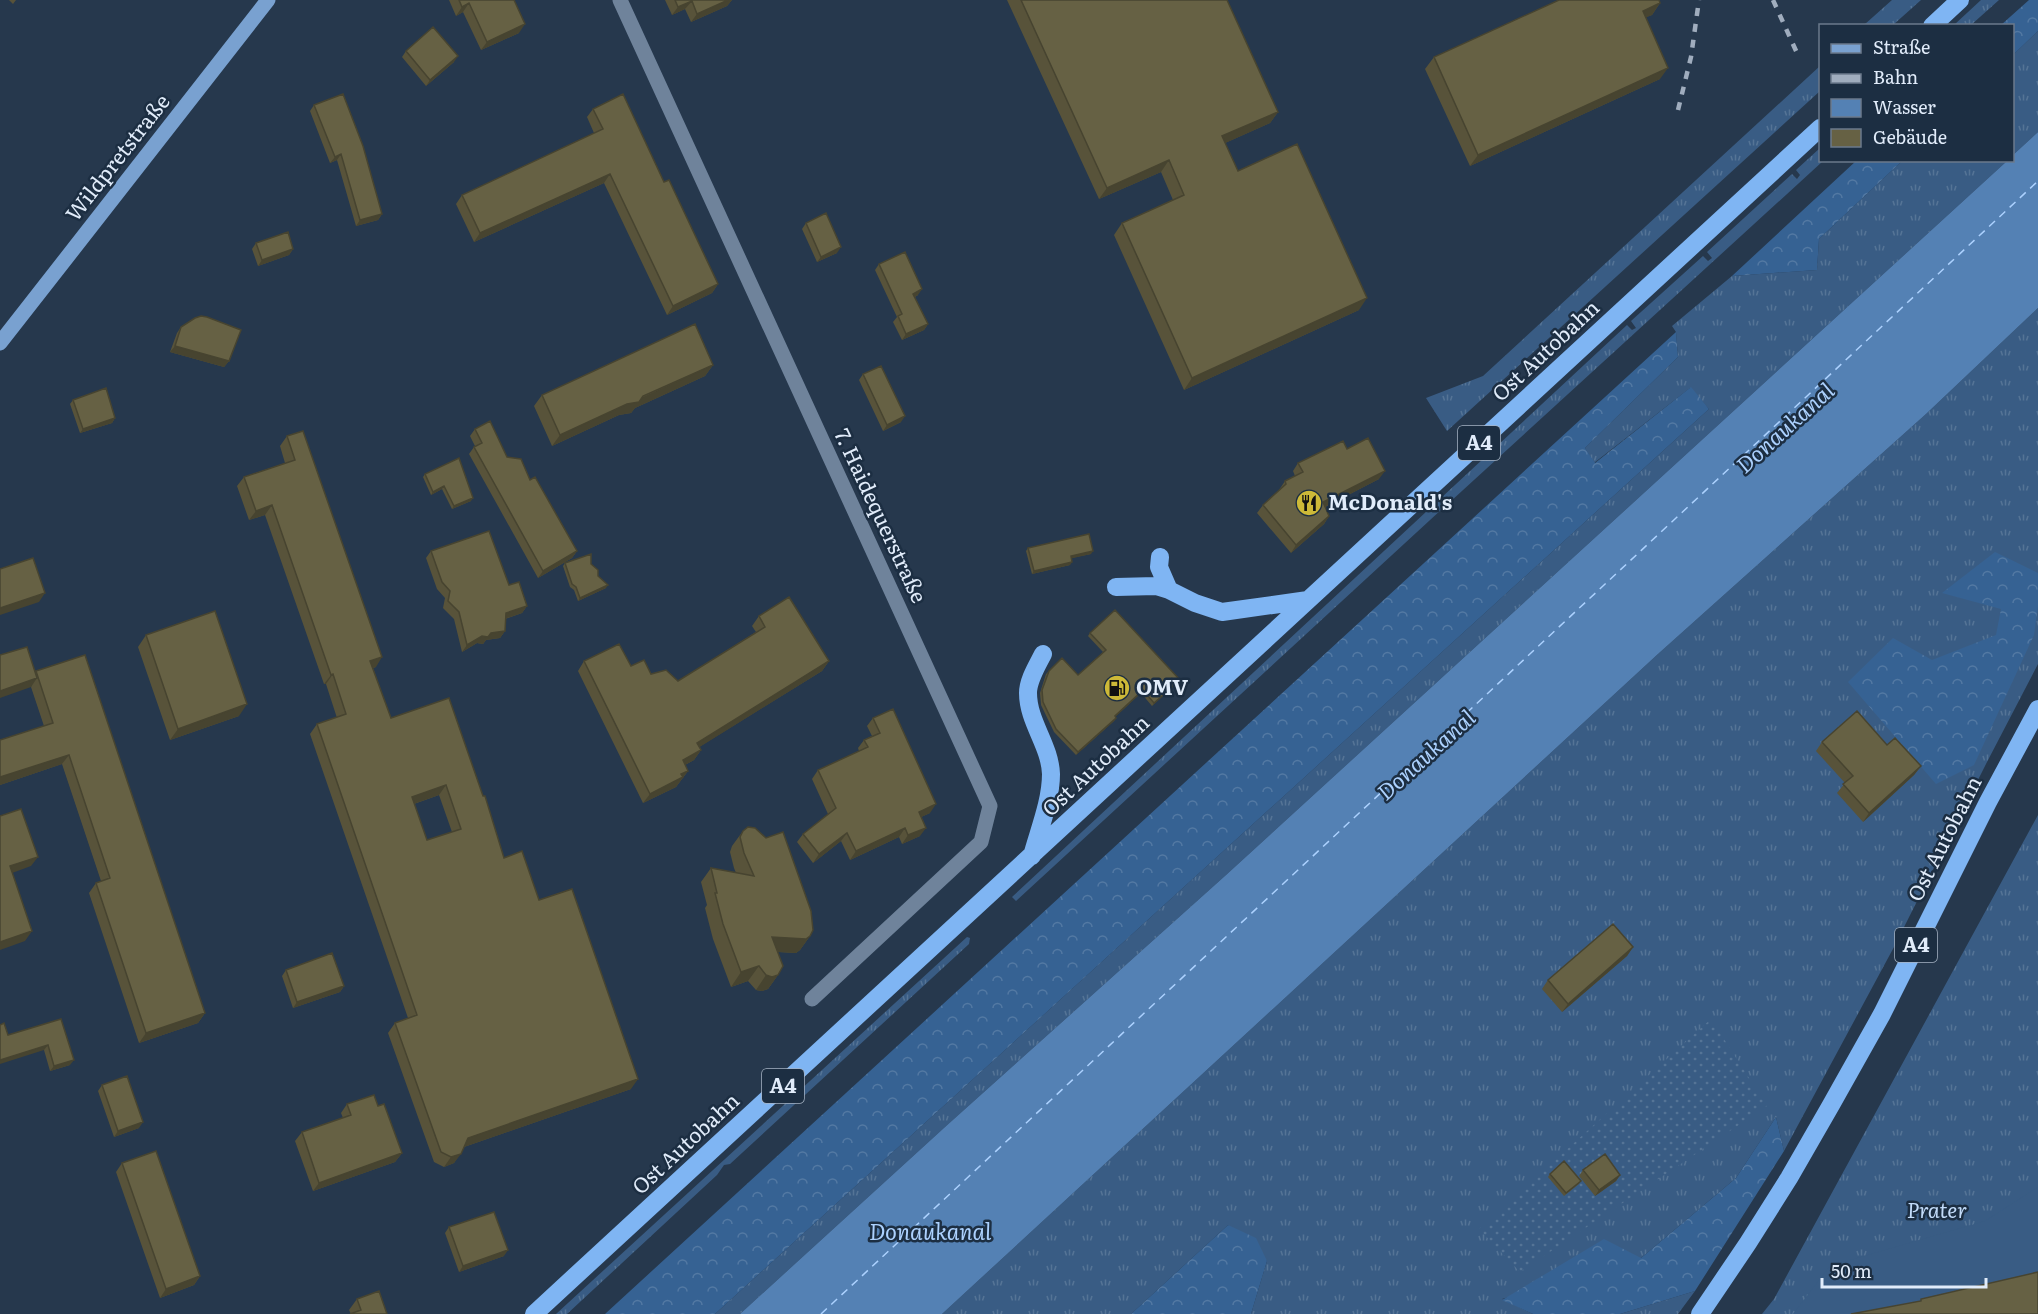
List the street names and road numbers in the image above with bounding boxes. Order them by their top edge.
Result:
street label: Wildpretstraße [56,86,176,227]
street label: Ost Autobahn [1484,291,1605,407]
street label: 7. Haidequerstraße [828,423,936,607]
road number: A4 [1458,426,1500,460]
street label: Ost Autobahn [1034,706,1155,822]
street label: Ost Autobahn [1898,770,1988,906]
road number: A4 [1895,928,1937,962]
road number: A4 [762,1069,804,1103]
street label: Ost Autobahn [624,1084,745,1200]

